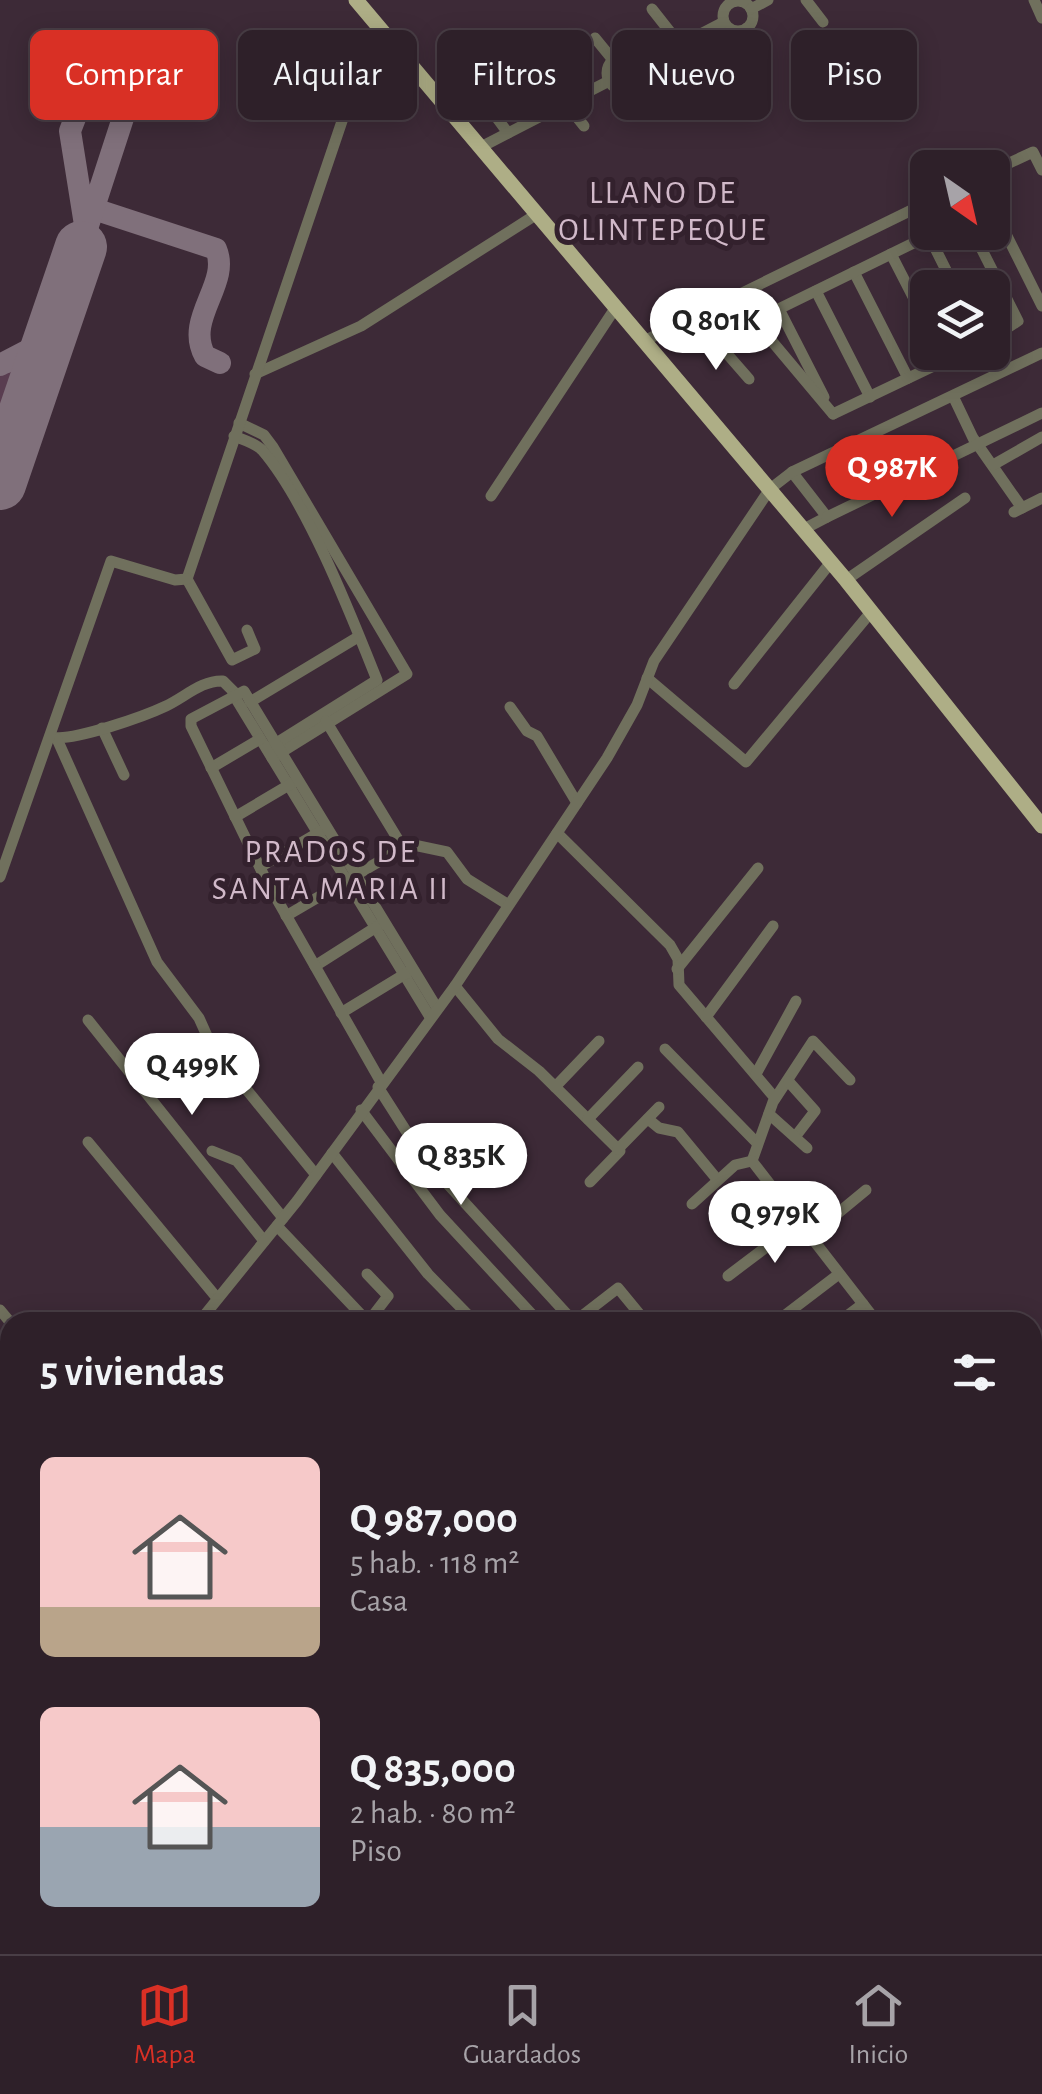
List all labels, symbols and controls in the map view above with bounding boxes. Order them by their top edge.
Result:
chip: Comprar [30,30,218,120]
chip: Alquilar [238,30,417,120]
chip: Filtros [437,30,592,120]
chip: Nuevo [612,30,771,120]
chip: Piso [791,30,917,120]
north arrow [910,150,1010,250]
map controls [910,150,1010,370]
district label: LLANO DE OLINTEPEQUE [558,177,768,246]
button: layers [910,270,1010,370]
pin: Q 801K [635,288,797,373]
text: Q 801K [672,304,760,336]
pin: Q 987K [811,435,973,520]
text: Q 987K [847,451,937,483]
district label: PRADOS DE SANTA MARIA II [212,836,450,905]
pin: Q 499K [111,1033,273,1118]
text: Q 499K [146,1049,238,1081]
pin: Q 835K [380,1123,542,1208]
text: Q 835K [417,1139,505,1171]
pin: Q 979K [694,1181,856,1266]
text: Q 979K [730,1197,820,1229]
icon: filters [947,1345,1002,1400]
text: 5 viviendas [40,1351,224,1393]
icon: home [120,1497,240,1617]
text: Q 987,000 [350,1498,518,1540]
text: 5 hab. · 118 m² [350,1547,519,1579]
text: Casa [350,1585,408,1617]
icon: home [120,1747,240,1867]
text: Q 835,000 [350,1748,516,1790]
text: 2 hab. · 80 m² [350,1797,516,1829]
text: Piso [350,1835,402,1867]
tab: Mapa [134,1978,196,2072]
tab: Guardados [463,1978,581,2072]
tab: Inicio [849,1978,908,2072]

